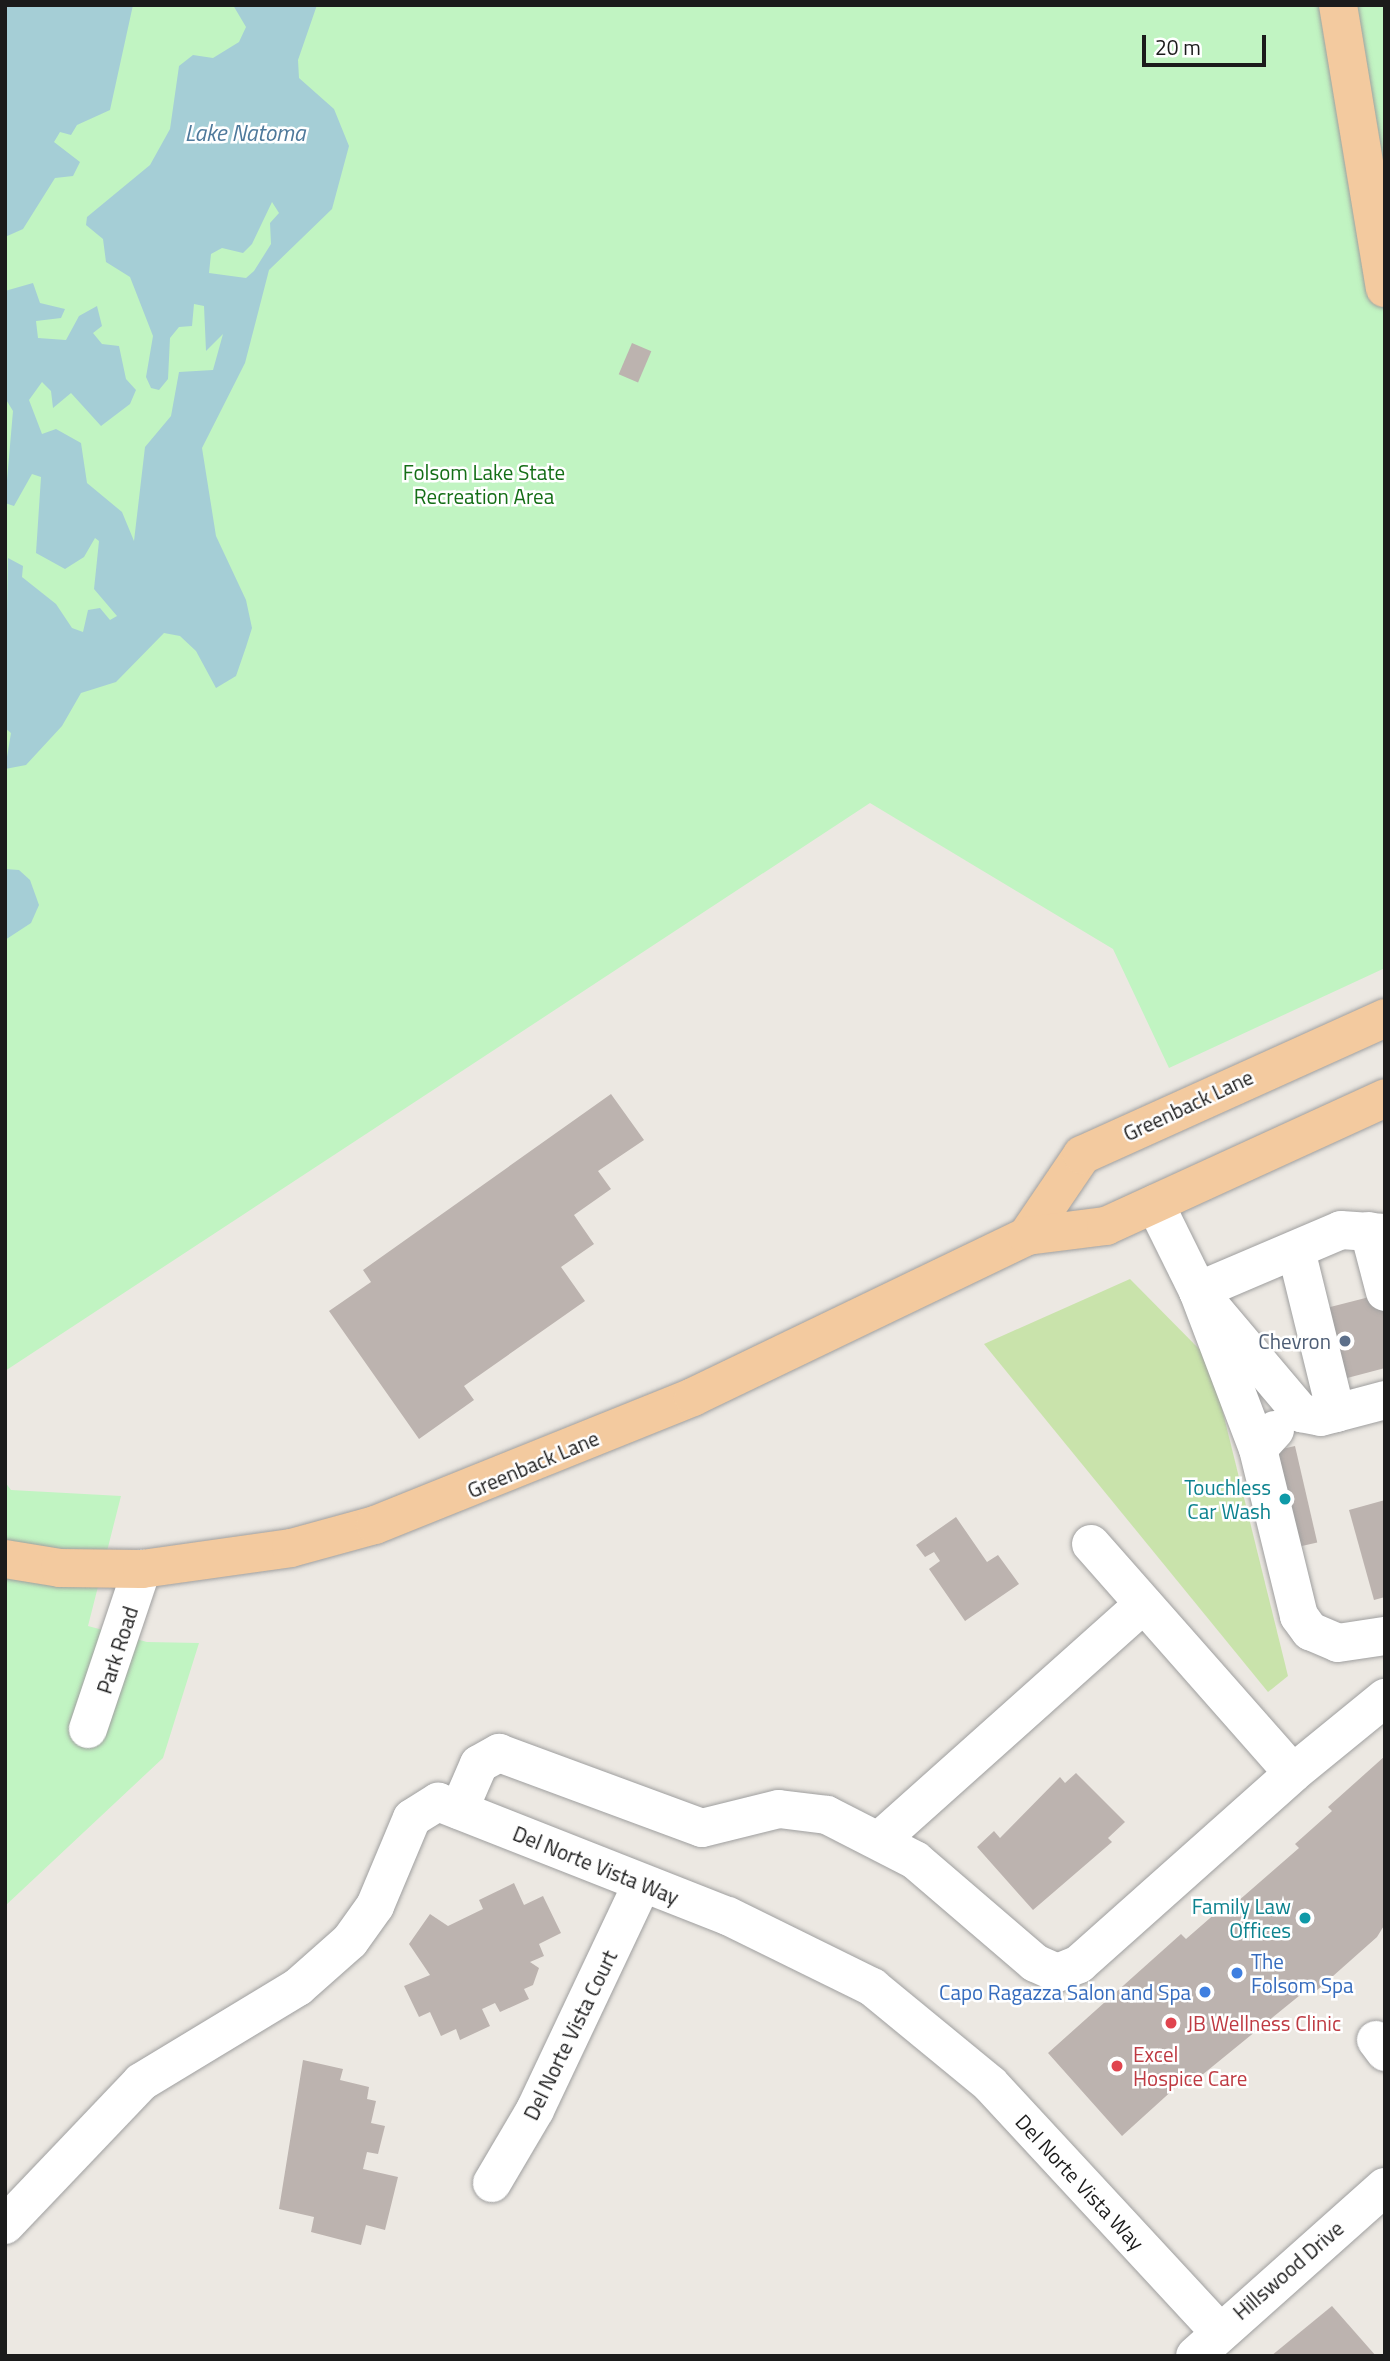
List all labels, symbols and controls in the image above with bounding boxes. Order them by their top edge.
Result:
scale bar [1145,21,1269,65]
text: 20 m [1155,31,1201,63]
water label: Lake Natoma [185,119,305,147]
park label: Folsom Lake State Recreation Area [403,459,565,509]
street label: Greenback Lane [1119,1064,1257,1146]
place label: Chevron [1258,1328,1331,1354]
marker: Chevron [1337,1333,1353,1349]
street label: Greenback Lane [463,1425,603,1503]
place label: Touchless Car Wash [1184,1474,1271,1524]
marker: Touchless Car Wash [1277,1491,1293,1507]
street label: Park Road [91,1603,143,1697]
street label: Del Norte Vista Way [509,1820,683,1910]
place label: Family Law Offices [1192,1893,1291,1943]
marker: Family Law Offices [1297,1910,1313,1926]
street label: Del Norte Vista Court [518,1946,622,2124]
place label: The Folsom Spa [1251,1948,1354,1998]
marker: The Folsom Spa [1229,1965,1245,1981]
place label: Capo Ragazza Salon and Spa [939,1979,1191,2005]
marker: Capo Ragazza Salon and Spa [1197,1984,1213,2000]
place label: JB Wellness Clinic [1187,2010,1341,2036]
marker: JB Wellness Clinic [1161,2013,1181,2033]
place label: Excel Hospice Care [1133,2041,1247,2091]
marker: Excel Hospice Care [1107,2056,1127,2076]
street label: Del Norte Vista Way [1011,2109,1149,2255]
street label: Hillswood Drive [1228,2215,1348,2325]

